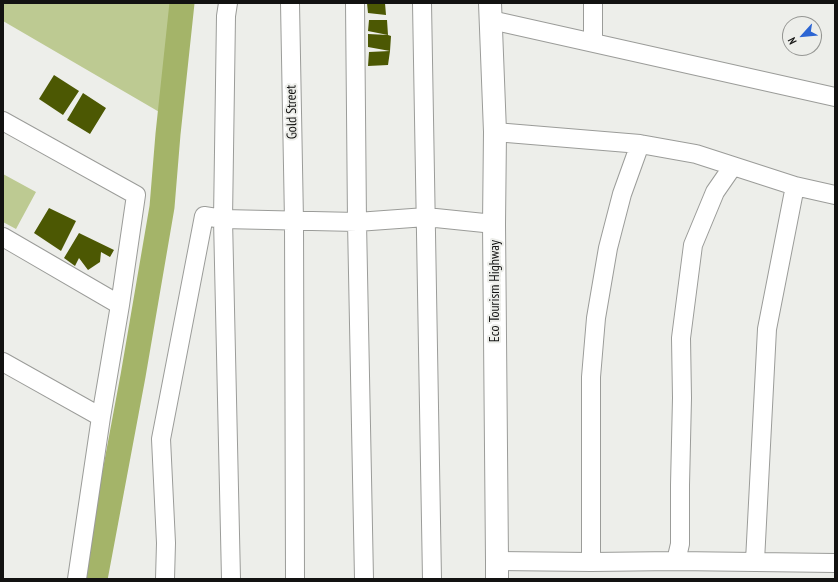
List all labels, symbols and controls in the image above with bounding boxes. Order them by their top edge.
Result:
north arrow [782,16,822,56]
text: N [785,35,800,47]
street label: Gold Street [283,85,301,139]
street label: Eco Tourism Highway [487,240,503,342]

